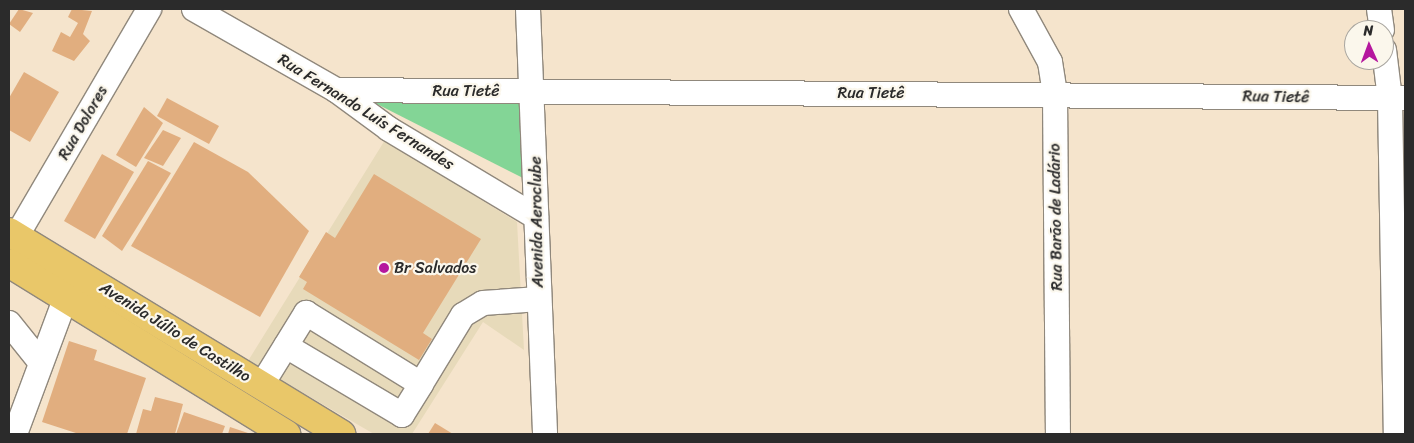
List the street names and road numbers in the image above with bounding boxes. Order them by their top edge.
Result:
street label: Rua Fernando Luís Fernandes [274,50,458,174]
street label: Rua Tietê [432,81,500,101]
street label: Rua Dolores [54,83,112,163]
street label: Rua Tietê [837,83,905,103]
street label: Rua Tietê [1242,87,1310,107]
street label: Rua Barão de Ladário [1045,143,1067,291]
street label: Avenida Aeroclube [526,156,548,288]
street label: Avenida Júlio de Castilho [95,277,255,387]

